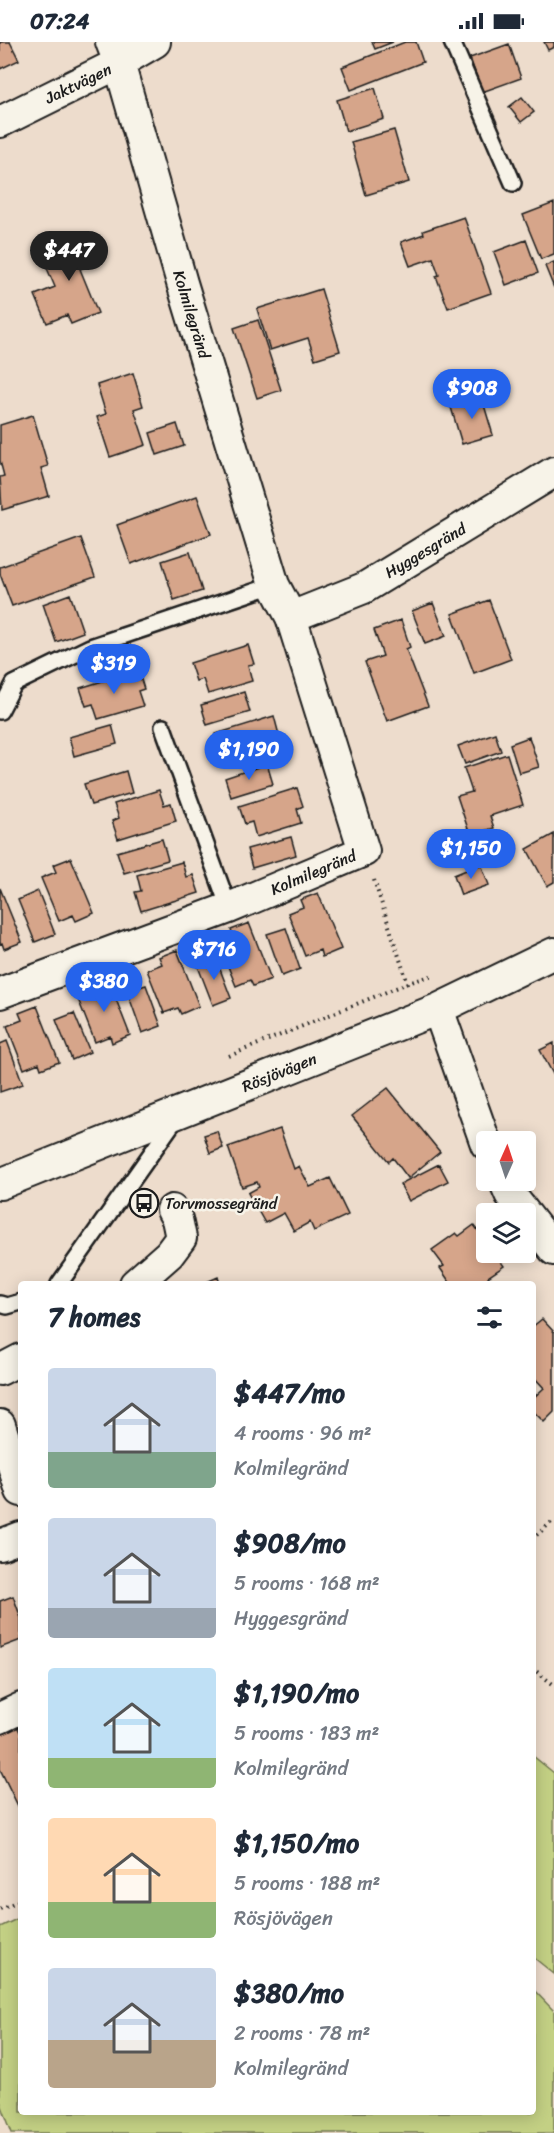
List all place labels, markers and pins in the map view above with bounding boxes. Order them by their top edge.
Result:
pin: $447 [33,231,105,282]
pin: $908 [436,369,508,420]
pin: $319 [78,644,150,695]
pin: $1,190 [200,730,298,781]
pin: $1,150 [422,829,520,880]
pin: $716 [178,930,250,981]
pin: $380 [68,962,140,1013]
bus stop icon: Torvmossegränd [128,1187,160,1219]
place label: Torvmossegränd [165,1189,279,1218]

